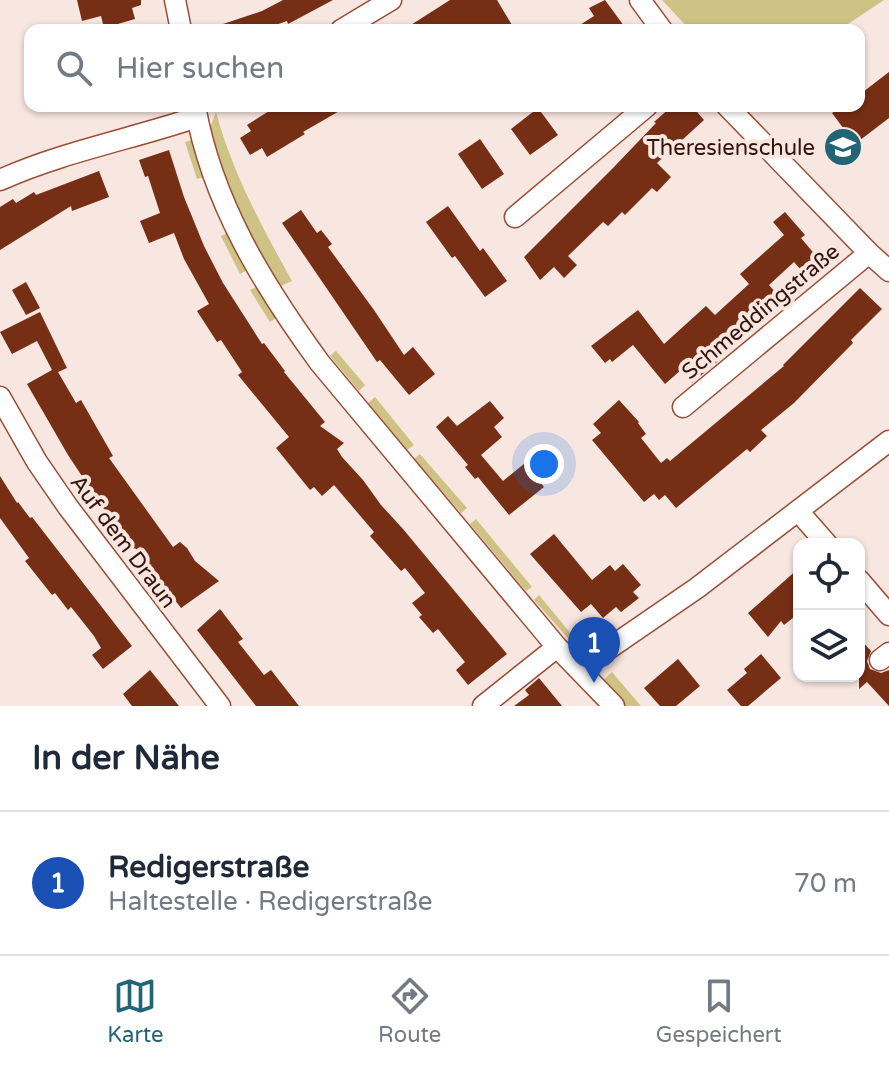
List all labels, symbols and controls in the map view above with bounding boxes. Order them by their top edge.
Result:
search box [24,24,865,112]
icon: search [52,46,96,90]
text: Hier suchen [116,50,284,87]
school or university icon: Theresienschule [822,126,864,168]
place label: Theresienschule [647,135,815,161]
street label: Schmeddingstraße [677,238,845,385]
your location [524,444,564,484]
street label: Auf dem Draun [65,470,182,613]
map controls [793,538,865,682]
button: locate [793,538,865,610]
button: layers [793,610,865,682]
pin: 1 [568,617,620,683]
text: In der Nähe [32,738,220,779]
text: Redigerstraße [108,849,309,886]
text: 1 [50,868,66,899]
text: 70 m [794,868,857,899]
text: Haltestelle · Redigerstraße [108,886,433,917]
tab: Karte [107,974,164,1048]
tab: Route [378,974,441,1048]
tab: Gespeichert [656,974,782,1048]

